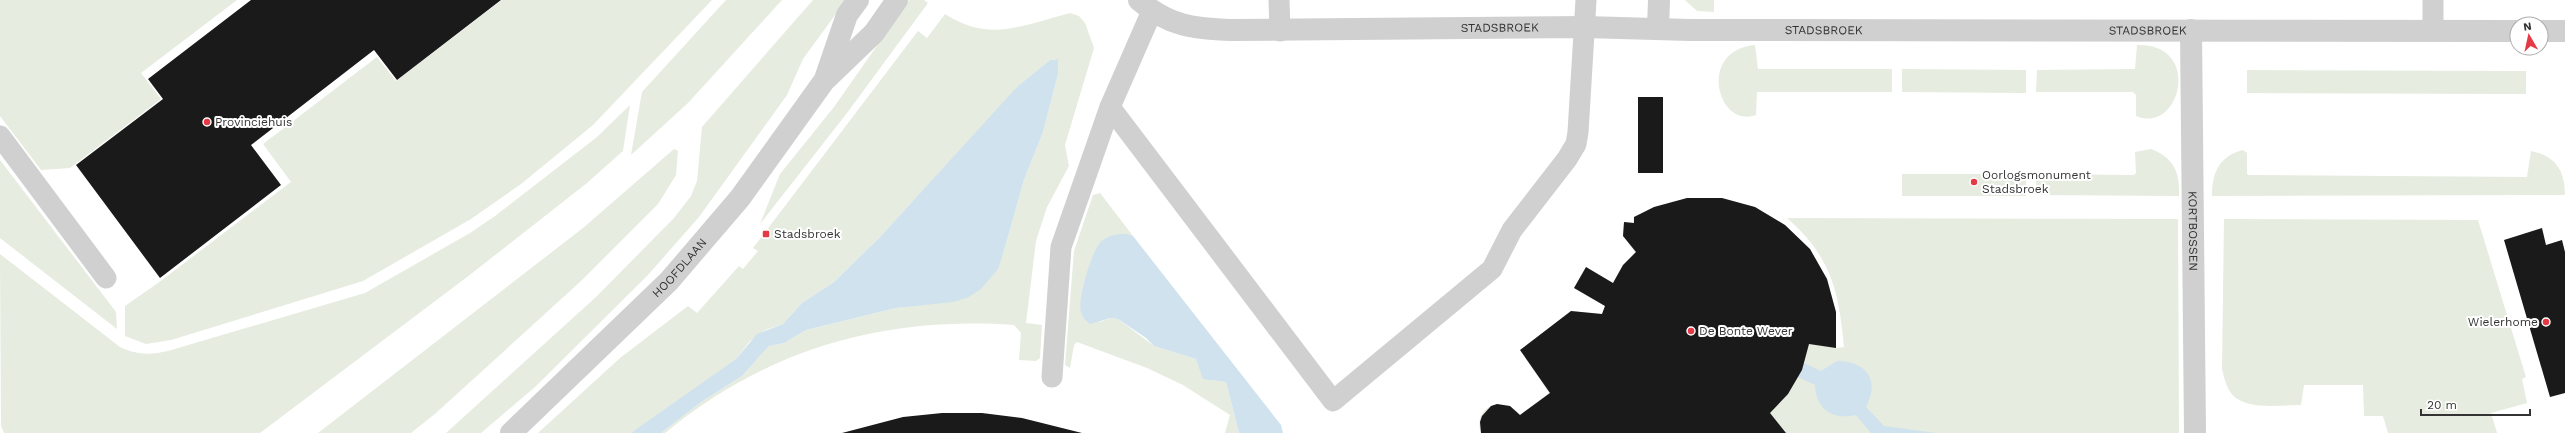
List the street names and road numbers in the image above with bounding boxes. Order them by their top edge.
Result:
street label: STADSBROEK [1461,20,1539,35]
street label: STADSBROEK [1785,23,1863,37]
street label: STADSBROEK [2109,24,2187,38]
street label: KORTBOSSEN [2186,191,2200,271]
street label: HOOFDLAAN [649,235,709,300]

